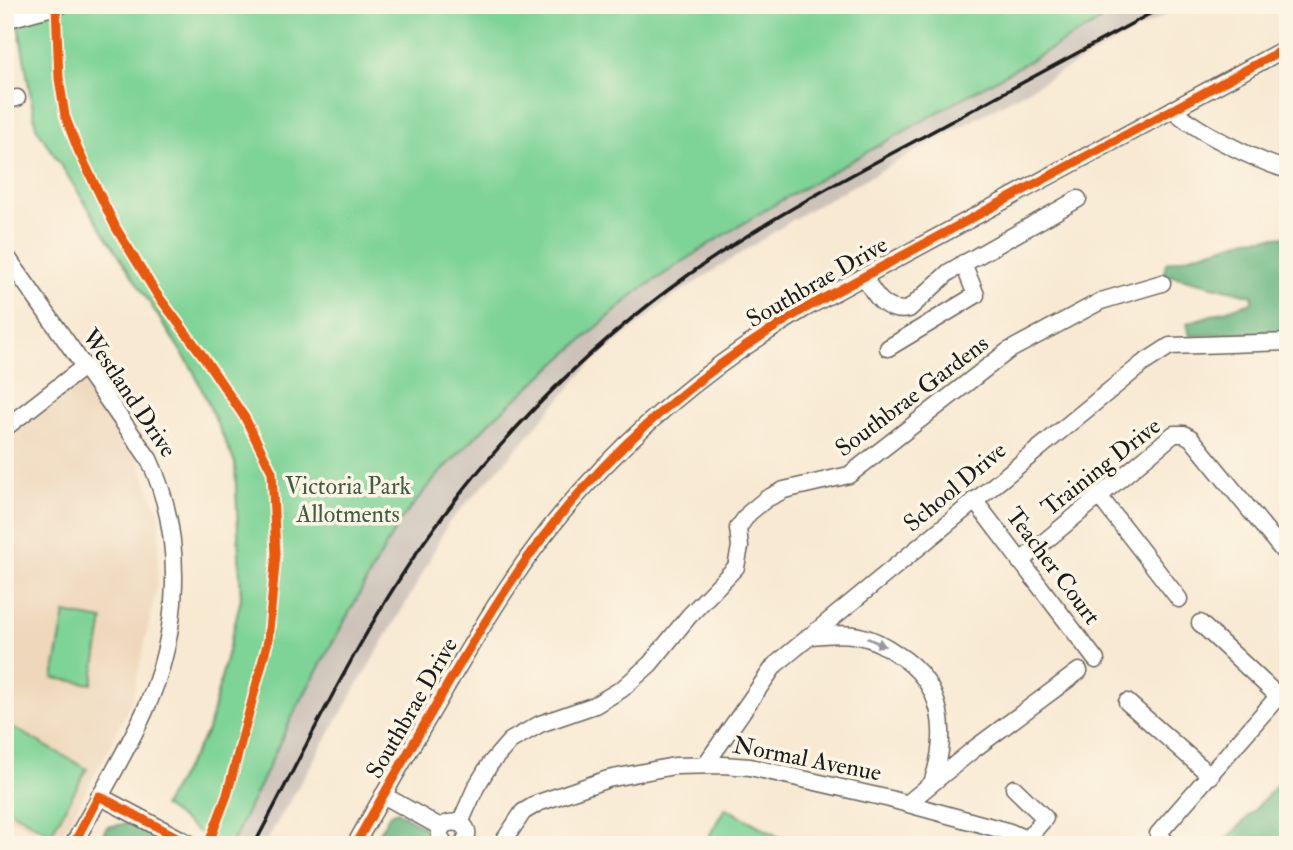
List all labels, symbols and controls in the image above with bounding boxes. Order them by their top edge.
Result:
street label: Southbrae Drive [741,229,893,335]
street label: Westland Drive [74,322,183,463]
street label: Southbrae Gardens [829,328,995,464]
street label: Training Drive [1035,411,1167,523]
street label: School Drive [897,435,1013,539]
park label: Victoria Park Allotments [285,471,412,530]
street label: Teacher Court [999,501,1107,631]
street label: Southbrae Drive [359,632,465,784]
one-way arrow [866,636,886,648]
street label: Normal Avenue [730,729,884,789]

